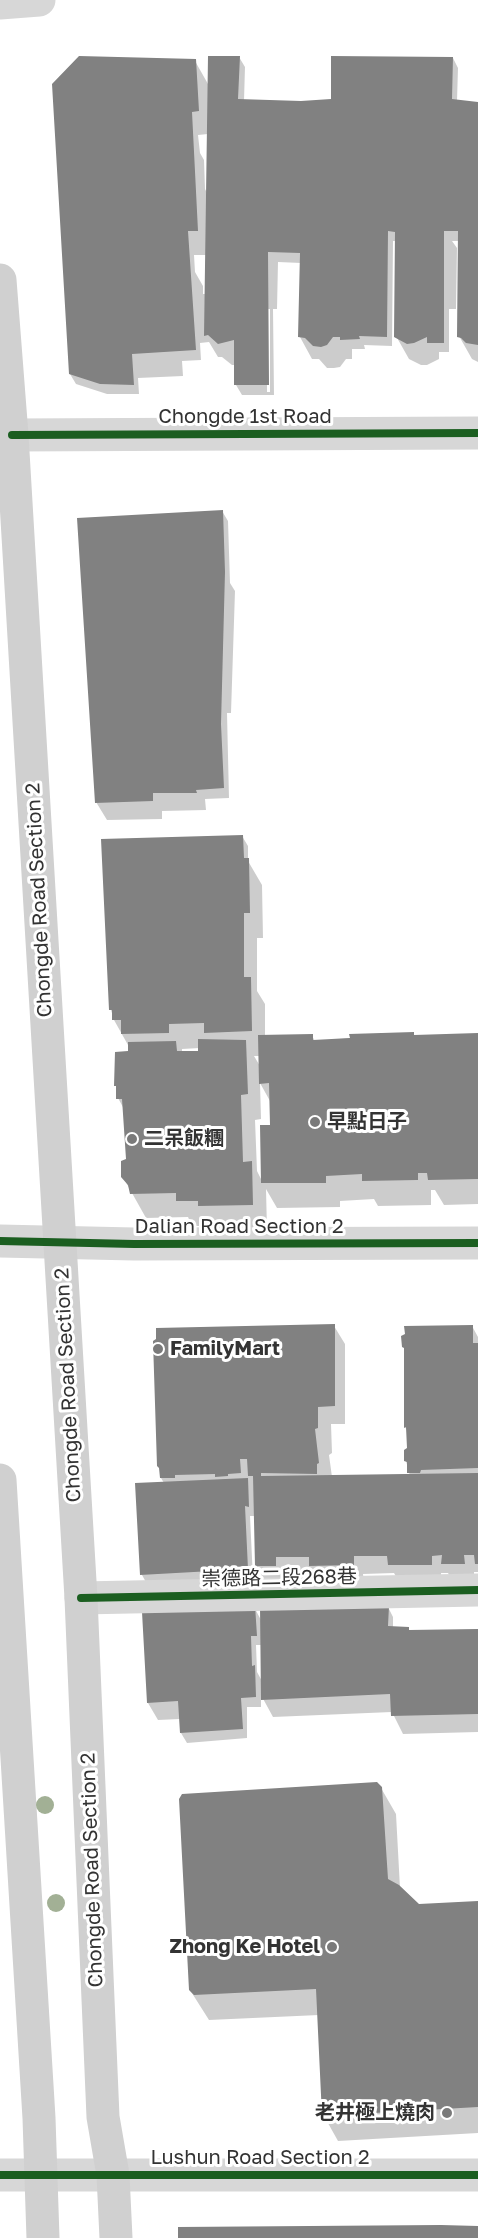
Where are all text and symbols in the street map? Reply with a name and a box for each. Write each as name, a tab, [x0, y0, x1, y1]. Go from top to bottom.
street label: Chongde 1st Road	[158, 405, 332, 429]
street label: Chongde Road Section 2	[21, 782, 57, 1018]
place label: 早點日子	[327, 1110, 407, 1134]
marker: 早點日子	[308, 1115, 322, 1129]
place label: 二呆飯糰	[144, 1127, 224, 1151]
marker: 二呆飯糰	[125, 1132, 139, 1146]
street label: Dalian Road Section 2	[134, 1215, 344, 1239]
street label: Chongde Road Section 2	[50, 1267, 86, 1503]
place label: FamilyMart	[170, 1337, 280, 1361]
marker: FamilyMart	[151, 1342, 165, 1356]
street label: 崇德路二段268巷	[201, 1565, 357, 1591]
street label: Chongde Road Section 2	[76, 1752, 108, 1988]
place label: Zhong Ke Hotel	[169, 1935, 320, 1959]
marker: Zhong Ke Hotel	[325, 1940, 339, 1954]
place label: 老井極上燒肉	[315, 2101, 435, 2125]
marker: 老井極上燒肉	[440, 2106, 454, 2120]
street label: Lushun Road Section 2	[151, 2146, 369, 2170]

